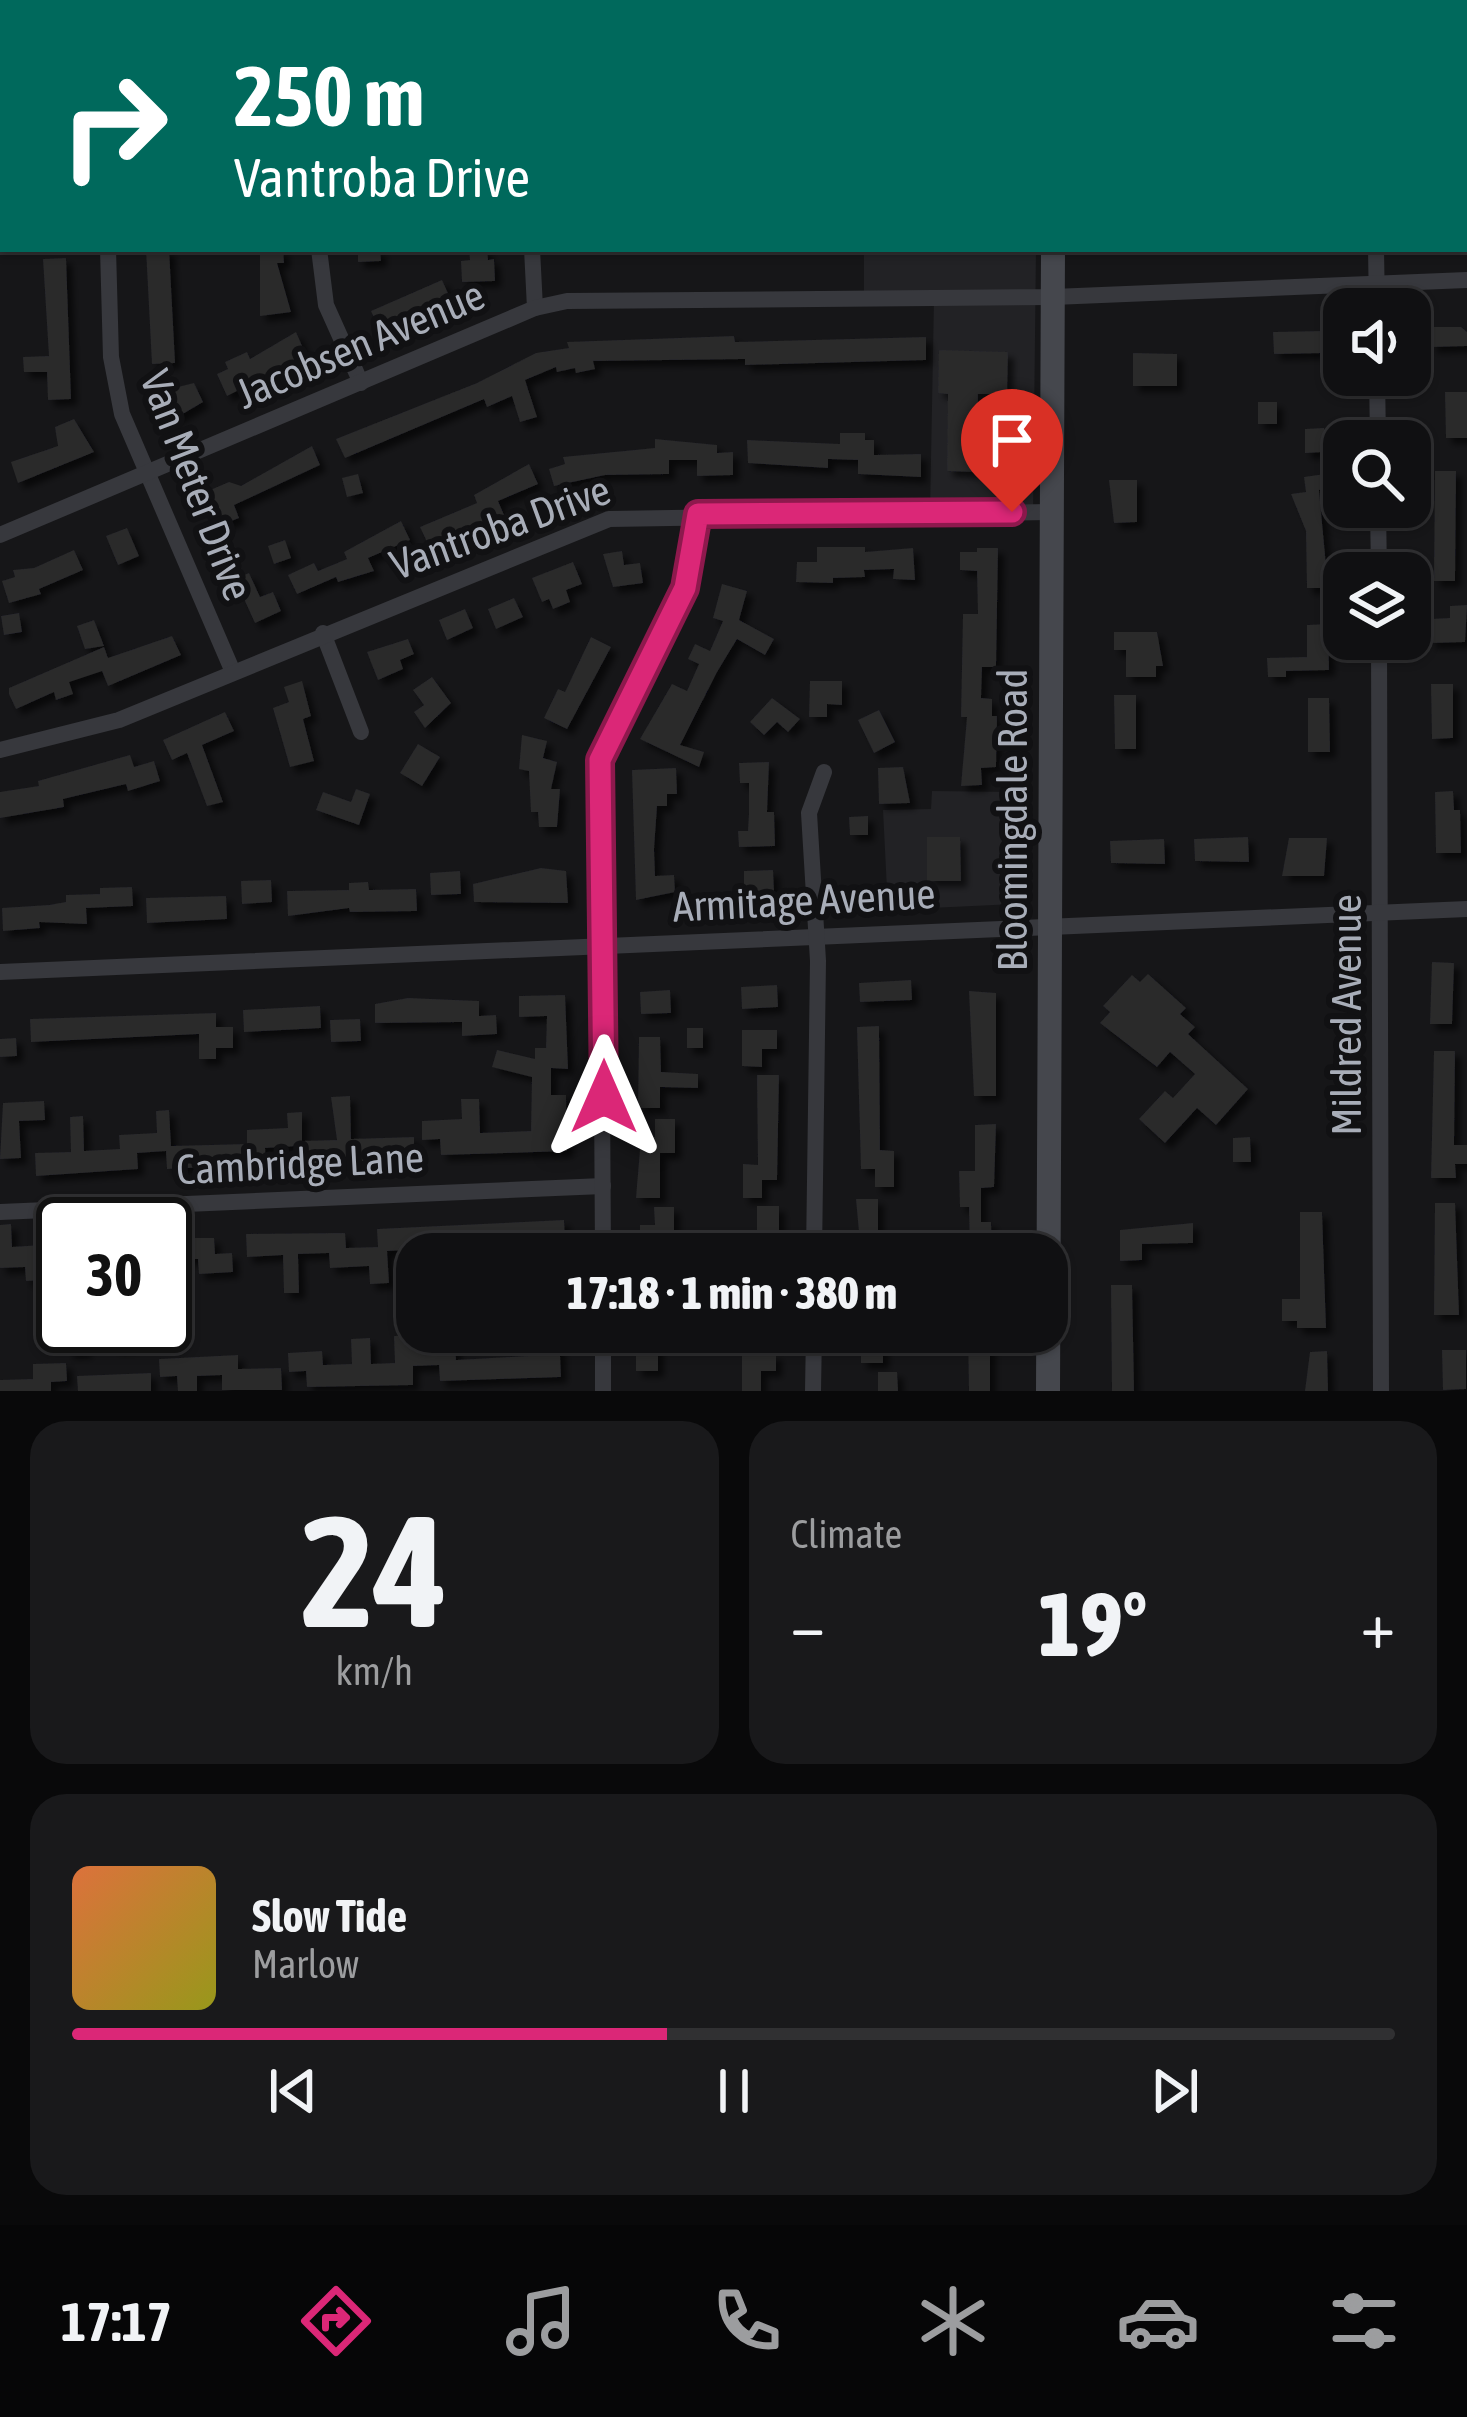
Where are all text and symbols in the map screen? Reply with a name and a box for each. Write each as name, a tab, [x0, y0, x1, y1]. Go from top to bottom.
icon: right	[36, 48, 192, 204]
text: 250 m	[234, 48, 424, 144]
text: Vantroba Drive	[234, 147, 530, 208]
street label: Jacobsen Avenue	[229, 270, 491, 418]
map controls	[1323, 288, 1431, 660]
button: sound	[1323, 288, 1431, 396]
street label: Van Meter Drive	[131, 363, 263, 607]
pin	[961, 389, 1063, 512]
icon: arrive	[979, 407, 1045, 473]
button: search	[1323, 420, 1431, 528]
street label: Vantroba Drive	[384, 465, 616, 589]
button: layers	[1323, 552, 1431, 660]
street label: Bloomingdale Road	[988, 669, 1036, 971]
street label: Armitage Avenue	[672, 869, 936, 931]
street label: Mildred Avenue	[1322, 894, 1370, 1136]
position arrow	[541, 1034, 667, 1160]
street label: Cambridge Lane	[175, 1133, 425, 1193]
speed limit sign: 30	[36, 1197, 192, 1353]
text: 17:18 · 1 min · 380 m	[567, 1267, 897, 1319]
text: 24	[301, 1481, 448, 1660]
text: Climate	[791, 1512, 902, 1556]
text: 19°	[1038, 1572, 1147, 1675]
text: −	[791, 1586, 825, 1662]
text: +	[1361, 1586, 1395, 1662]
text: km/h	[336, 1649, 413, 1693]
text: Slow Tide	[252, 1890, 407, 1942]
text: Marlow	[252, 1942, 359, 1986]
icon: previous	[260, 2058, 326, 2124]
icon: pause	[701, 2058, 767, 2124]
icon: next	[1142, 2058, 1208, 2124]
icon: directions	[294, 2279, 378, 2363]
icon: music	[499, 2279, 583, 2363]
icon: phone	[705, 2279, 789, 2363]
icon: climate	[911, 2279, 995, 2363]
icon: car	[1116, 2279, 1200, 2363]
icon: filters	[1322, 2279, 1406, 2363]
text: 17:17	[61, 2291, 172, 2352]

